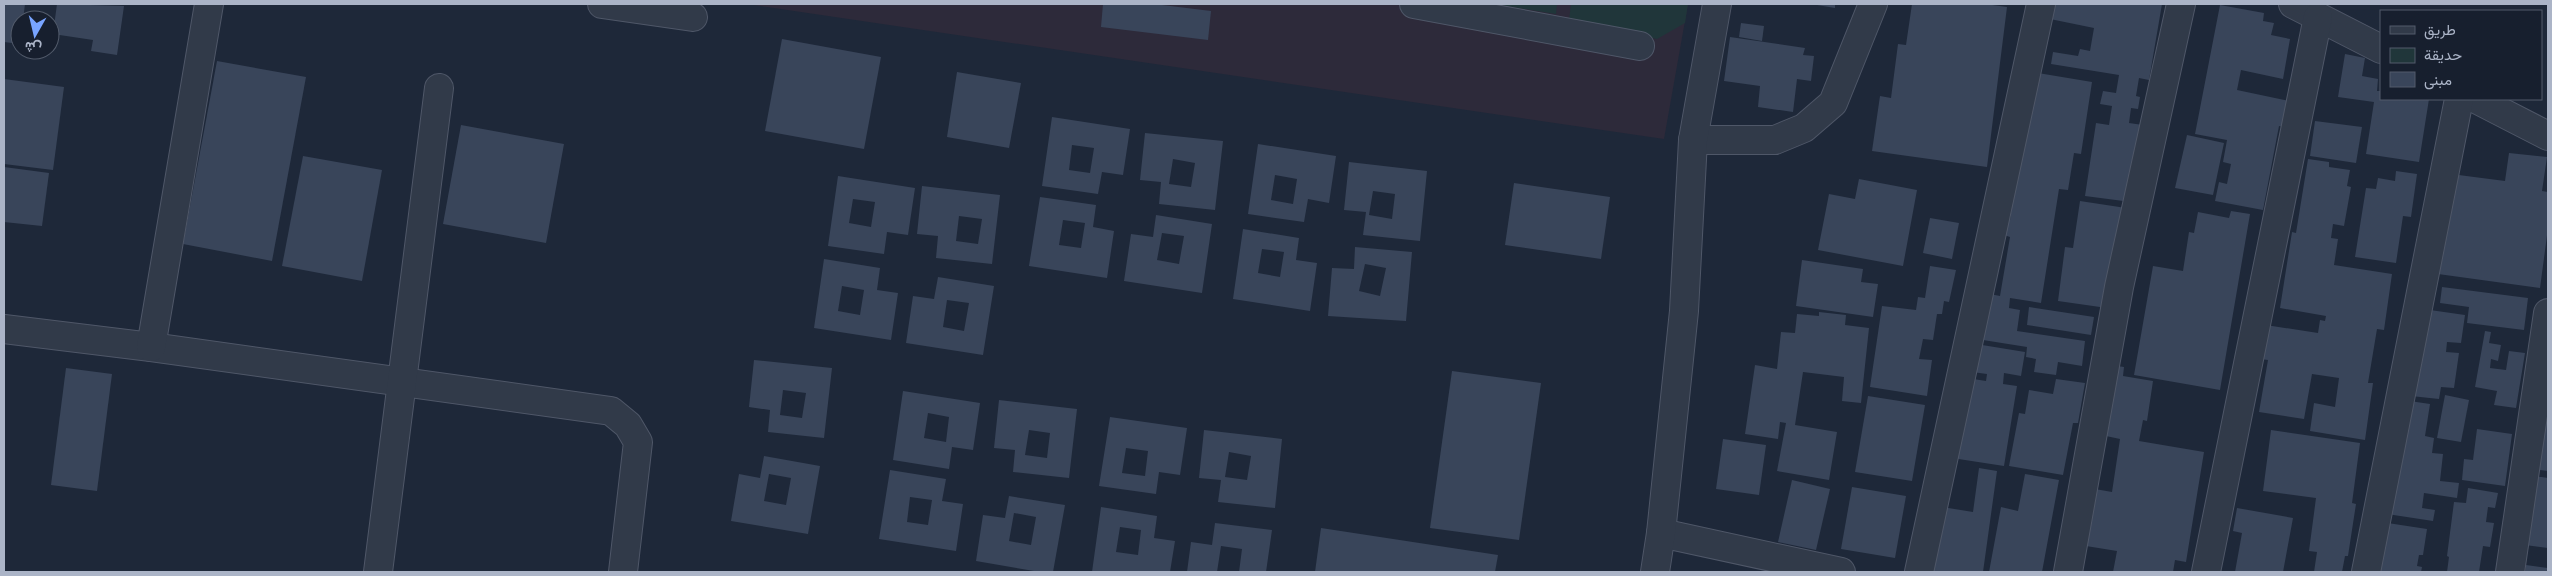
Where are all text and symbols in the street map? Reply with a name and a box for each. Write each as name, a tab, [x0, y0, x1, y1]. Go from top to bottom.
north arrow	[10, 10, 60, 60]
legend	[2380, 10, 2542, 100]
text: طريق	[2424, 20, 2456, 40]
text: ش	[23, 38, 43, 58]
text: حديقة	[2424, 45, 2462, 64]
text: مبنى	[2424, 70, 2452, 90]

